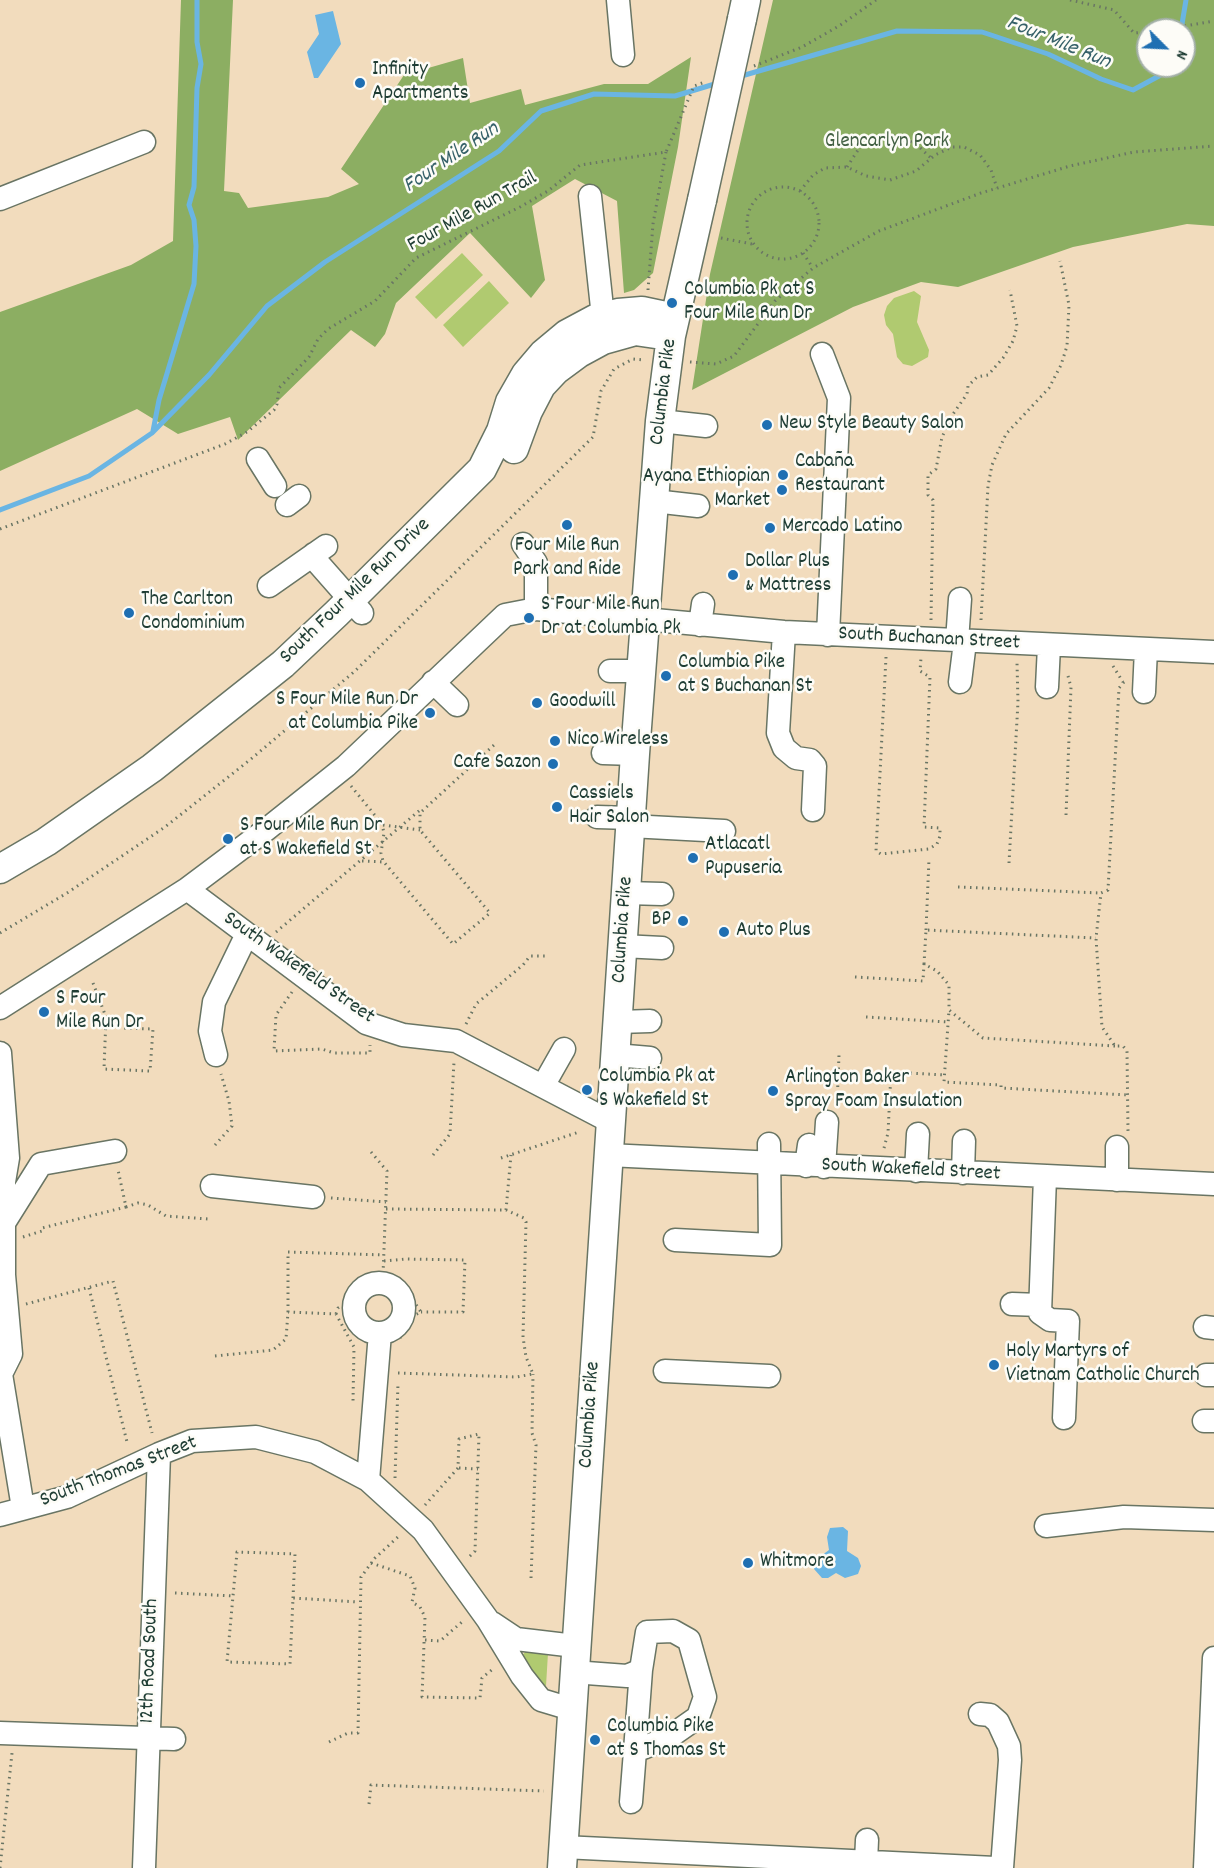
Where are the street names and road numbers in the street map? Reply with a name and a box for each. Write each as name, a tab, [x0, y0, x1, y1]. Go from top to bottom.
street label: Four Mile Run Trail	[404, 167, 542, 259]
street label: Columbia Pike	[646, 337, 684, 447]
street label: South Four Mile Run Drive	[275, 514, 437, 670]
street label: South Buchanan Street	[838, 623, 1020, 657]
street label: Columbia Pike	[608, 876, 640, 984]
street label: South Wakefield Street	[217, 907, 379, 1031]
street label: South Wakefield Street	[821, 1154, 1001, 1188]
street label: Columbia Pike	[575, 1361, 607, 1469]
street label: South Thomas Street	[37, 1431, 201, 1515]
street label: 12th Road South	[136, 1598, 166, 1724]

